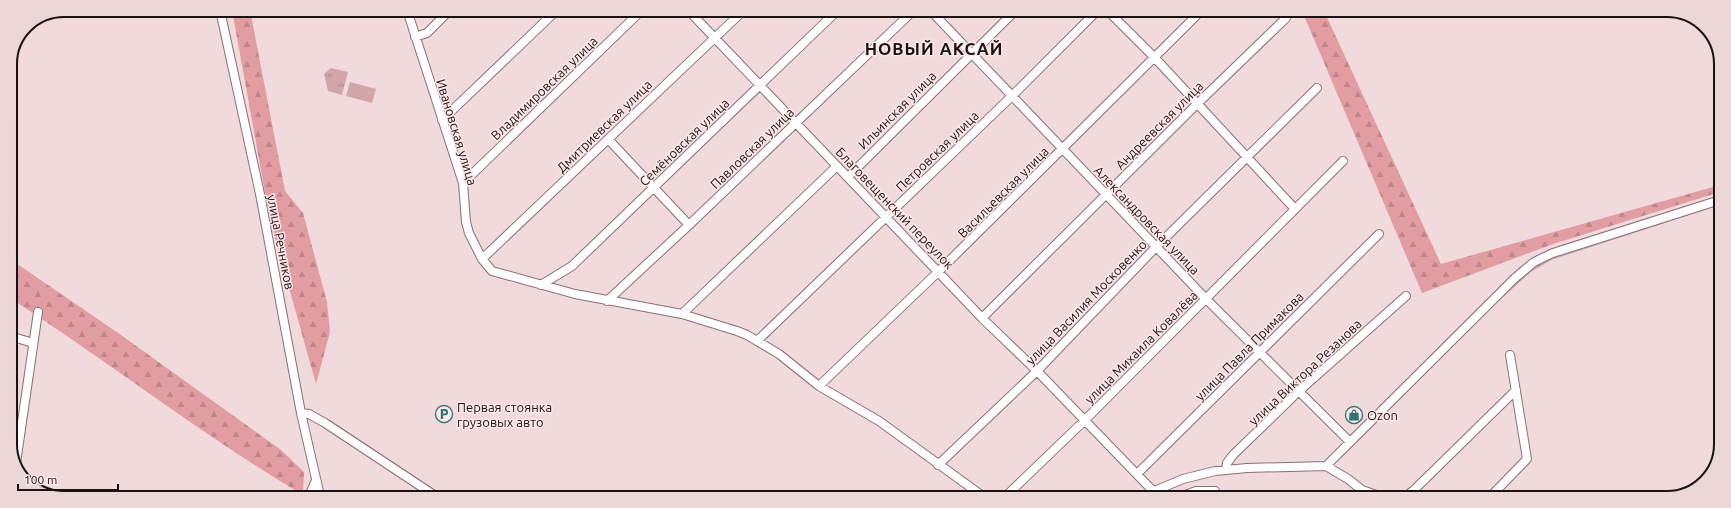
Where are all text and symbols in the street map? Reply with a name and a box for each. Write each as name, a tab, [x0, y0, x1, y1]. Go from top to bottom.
street label: Владимировская улица	[488, 34, 600, 142]
district label: НОВЫЙ АКСАЙ	[865, 39, 1003, 58]
street label: Ильинская улица	[855, 68, 939, 152]
street label: Ивановская улица	[434, 77, 480, 187]
street label: Дмитриевская улица	[554, 77, 654, 175]
street label: Андреевская улица	[1112, 78, 1206, 172]
street label: Семёновская улица	[636, 96, 732, 188]
street label: Павловская улица	[708, 105, 796, 191]
street label: Петровская улица	[893, 108, 981, 194]
street label: Благовещенский переулок	[833, 144, 957, 272]
street label: Васильевская улица	[955, 144, 1051, 240]
street label: Александровская улица	[1091, 163, 1203, 277]
street label: улица Речников	[265, 193, 297, 291]
street label: улица Василия Московенко	[1023, 237, 1149, 367]
street label: улица Михаила Ковалёва	[1082, 288, 1200, 406]
street label: улица Павла Примакова	[1192, 289, 1306, 403]
street label: улица Виктора Резанова	[1246, 316, 1364, 428]
place label: Первая стоянка грузовых авто	[457, 400, 552, 429]
parking icon: Первая стоянка грузовых авто	[434, 404, 454, 424]
shop icon: Ozon	[1344, 405, 1364, 425]
place label: Ozon	[1367, 408, 1398, 422]
scale bar	[18, 466, 118, 492]
text: 100 m	[24, 473, 57, 486]

